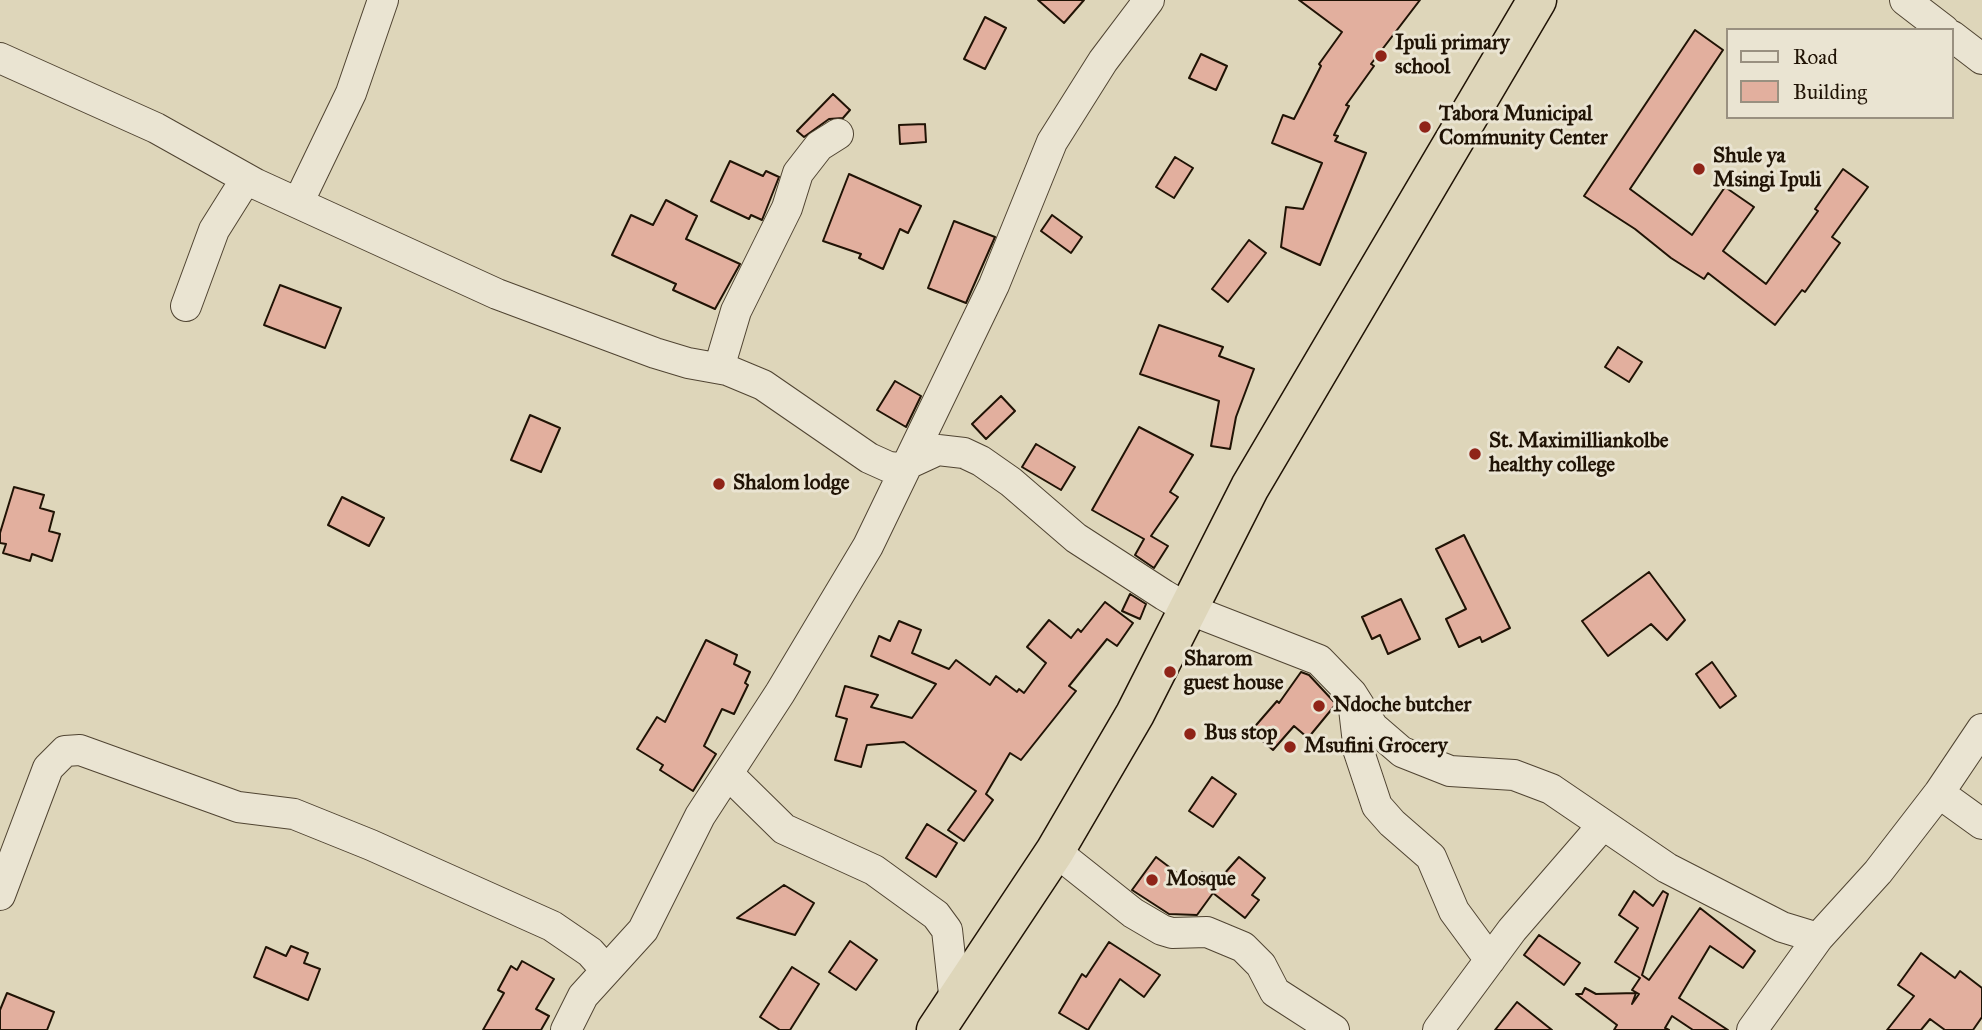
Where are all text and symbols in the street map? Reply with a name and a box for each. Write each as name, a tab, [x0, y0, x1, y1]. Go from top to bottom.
legend	[1727, 28, 1954, 119]
place label: Ipuli primary school	[1395, 31, 1510, 81]
text: Road	[1793, 44, 1838, 70]
marker: Ipuli primary school	[1373, 48, 1389, 64]
text: Building	[1793, 79, 1867, 105]
place label: Tabora Municipal Community Center	[1439, 102, 1608, 152]
marker: Tabora Municipal Community Center	[1417, 119, 1433, 135]
place label: Shule ya Msingi Ipuli	[1713, 144, 1821, 194]
marker: Shule ya Msingi Ipuli	[1691, 161, 1707, 177]
place label: St. Maximilliankolbe healthy college	[1489, 429, 1669, 479]
marker: St. Maximilliankolbe healthy college	[1467, 446, 1483, 462]
place label: Shalom lodge	[733, 471, 849, 497]
marker: Shalom lodge	[711, 476, 727, 492]
place label: Sharom guest house	[1184, 647, 1283, 697]
marker: Sharom guest house	[1162, 664, 1178, 680]
place label: Ndoche butcher	[1333, 693, 1471, 719]
marker: Ndoche butcher	[1311, 698, 1327, 714]
place label: Bus stop	[1204, 721, 1278, 747]
marker: Bus stop	[1182, 726, 1198, 742]
place label: Msufini Grocery	[1304, 734, 1447, 760]
marker: Msufini Grocery	[1282, 739, 1298, 755]
place label: Mosque	[1166, 867, 1236, 893]
marker: Mosque	[1144, 872, 1160, 888]

